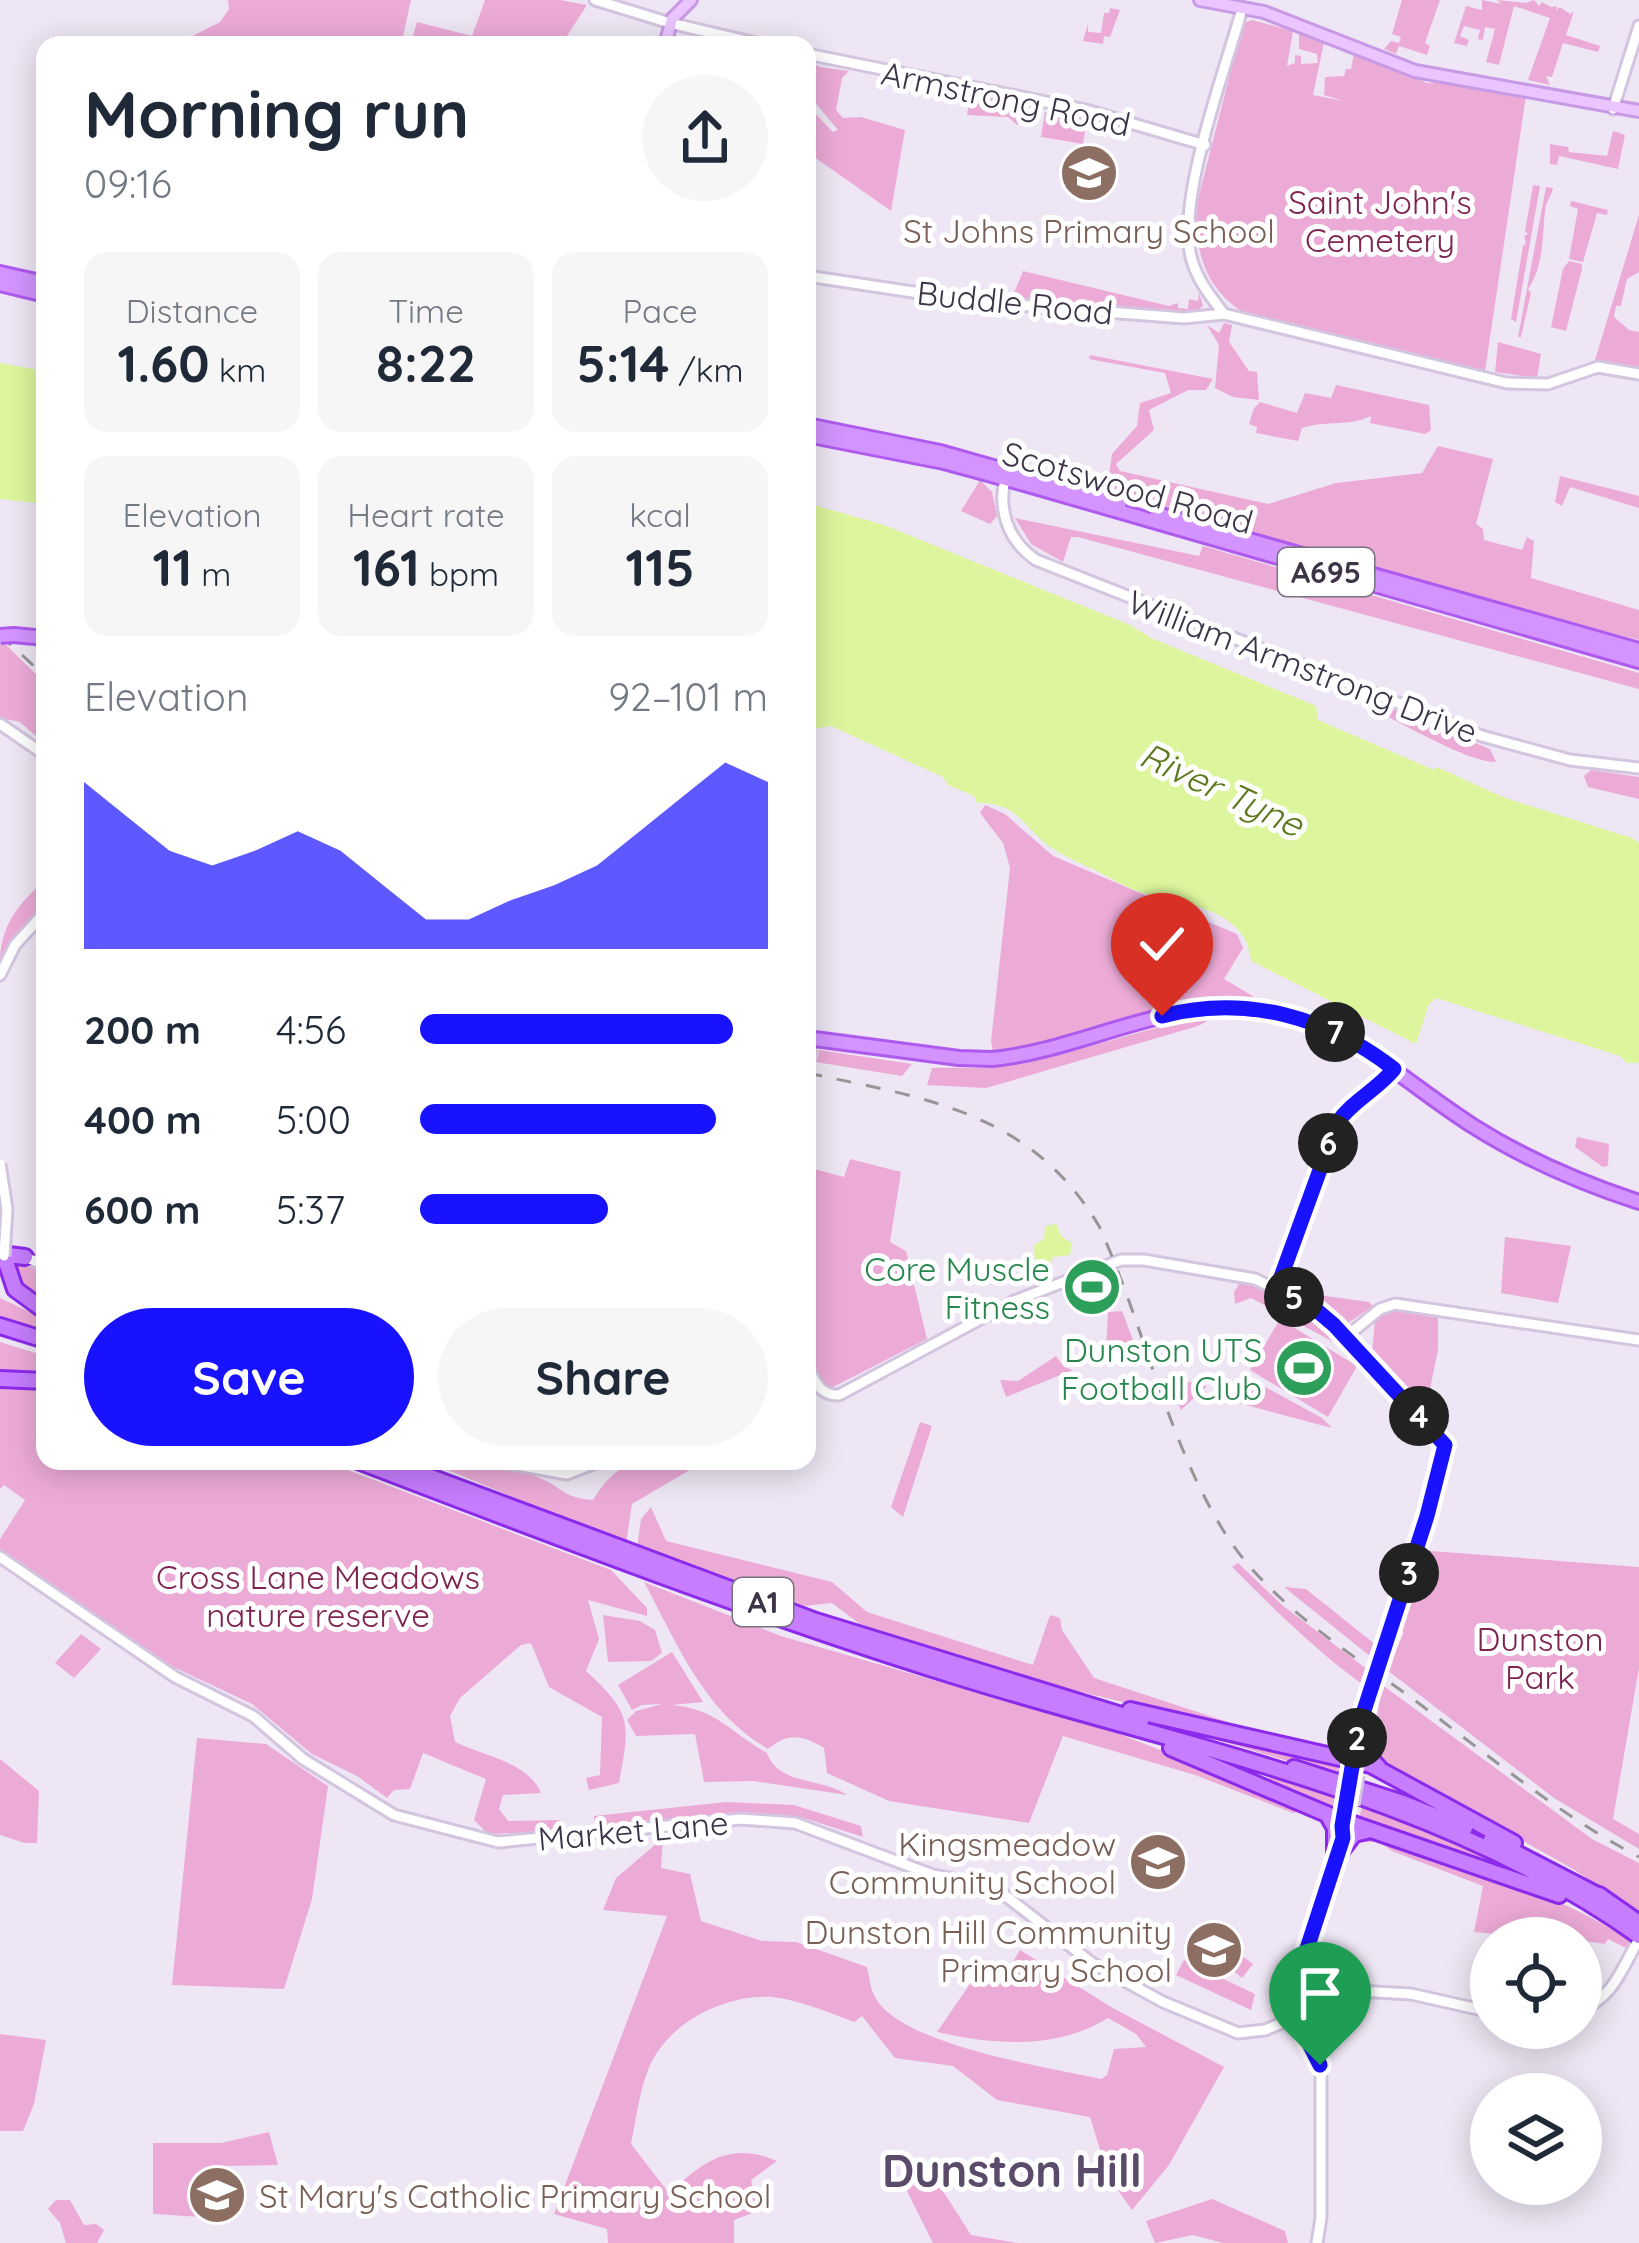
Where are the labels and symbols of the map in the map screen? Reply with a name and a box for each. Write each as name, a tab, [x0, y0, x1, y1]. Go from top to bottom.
street label: Armstrong Road	[878, 52, 1134, 144]
school or university icon: St Johns Primary School	[1058, 142, 1120, 204]
park label: Saint John's Cemetery	[1288, 181, 1472, 260]
place label: St Johns Primary School	[903, 210, 1275, 251]
street label: Buddle Road	[915, 271, 1115, 333]
street label: Scotswood Road	[998, 432, 1258, 542]
road number: A695	[1278, 548, 1374, 596]
street label: William Armstrong Drive	[1122, 580, 1484, 752]
water label: River Tyne	[1133, 732, 1312, 847]
pin	[1111, 893, 1213, 1016]
pin: 7	[1305, 1002, 1365, 1062]
pin: 6	[1298, 1113, 1358, 1173]
place label: Core Muscle Fitness	[864, 1248, 1050, 1327]
sports icon: Core Muscle Fitness	[1061, 1256, 1123, 1318]
pin: 5	[1264, 1267, 1324, 1327]
place label: Dunston UTS Football Club	[1061, 1329, 1262, 1408]
sports icon: Dunston UTS Football Club	[1273, 1337, 1335, 1399]
pin: 4	[1389, 1386, 1449, 1446]
pin: 3	[1379, 1543, 1439, 1603]
park label: Cross Lane Meadows nature reserve	[156, 1556, 480, 1635]
road number: A1	[733, 1578, 793, 1626]
park label: Dunston Park	[1476, 1618, 1604, 1697]
pin: 2	[1327, 1708, 1387, 1768]
street label: Market Lane	[536, 1801, 730, 1859]
place label: Kingsmeadow Community School	[829, 1823, 1116, 1902]
school or university icon: Kingsmeadow Community School	[1127, 1831, 1189, 1893]
place label: Dunston Hill Community Primary School	[804, 1911, 1172, 1990]
school or university icon: Dunston Hill Community Primary School	[1183, 1919, 1245, 1981]
pin	[1269, 1942, 1371, 2065]
district label: Dunston Hill	[882, 2142, 1142, 2198]
school or university icon: St Mary's Catholic Primary School	[186, 2164, 248, 2226]
place label: St Mary's Catholic Primary School	[259, 2175, 771, 2216]

